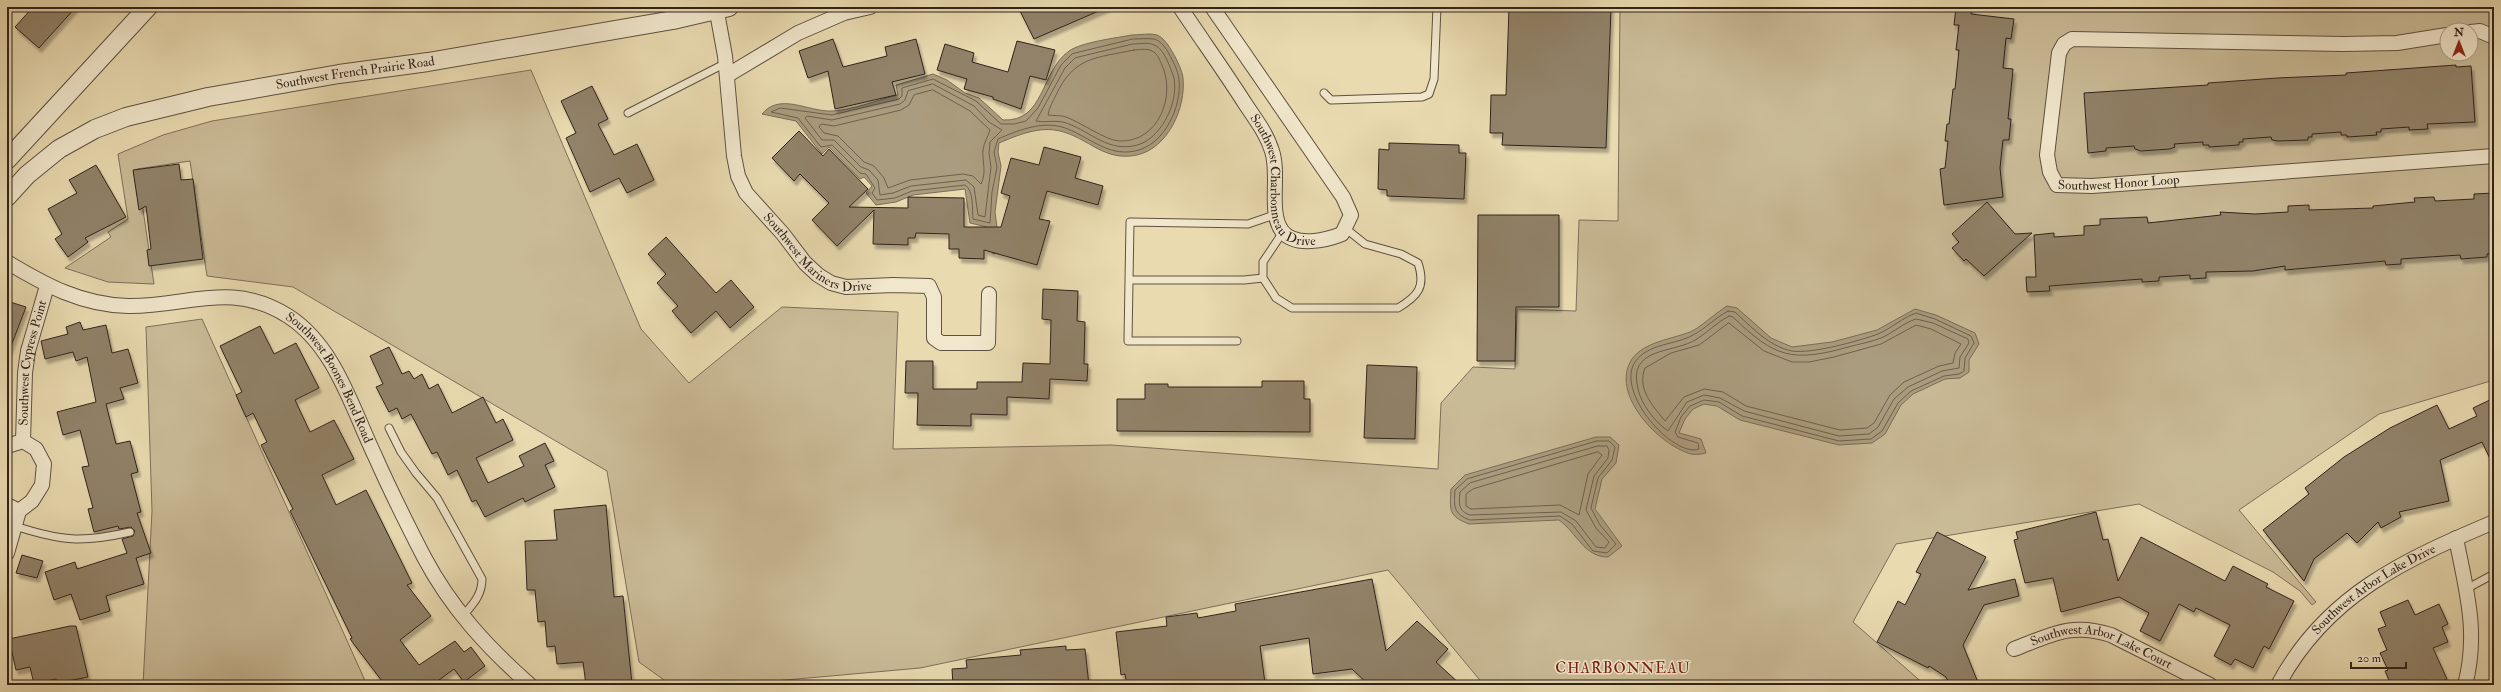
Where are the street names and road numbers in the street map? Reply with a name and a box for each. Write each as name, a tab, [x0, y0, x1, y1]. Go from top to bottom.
street label: Southwest French Prairie Road	[275, 53, 436, 93]
street label: Southwest Charbonneau Drive	[1246, 111, 1317, 249]
street label: Southwest Honor Loop	[2058, 171, 2181, 194]
street label: Southwest Mariners Drive	[760, 210, 872, 295]
street label: Southwest Cypress Point	[15, 298, 50, 426]
street label: Southwest Boones Bend Road	[283, 309, 376, 446]
street label: Southwest Arbor Lake Drive	[2308, 541, 2439, 638]
street label: Southwest Arbor Lake Court	[2028, 622, 2175, 672]

